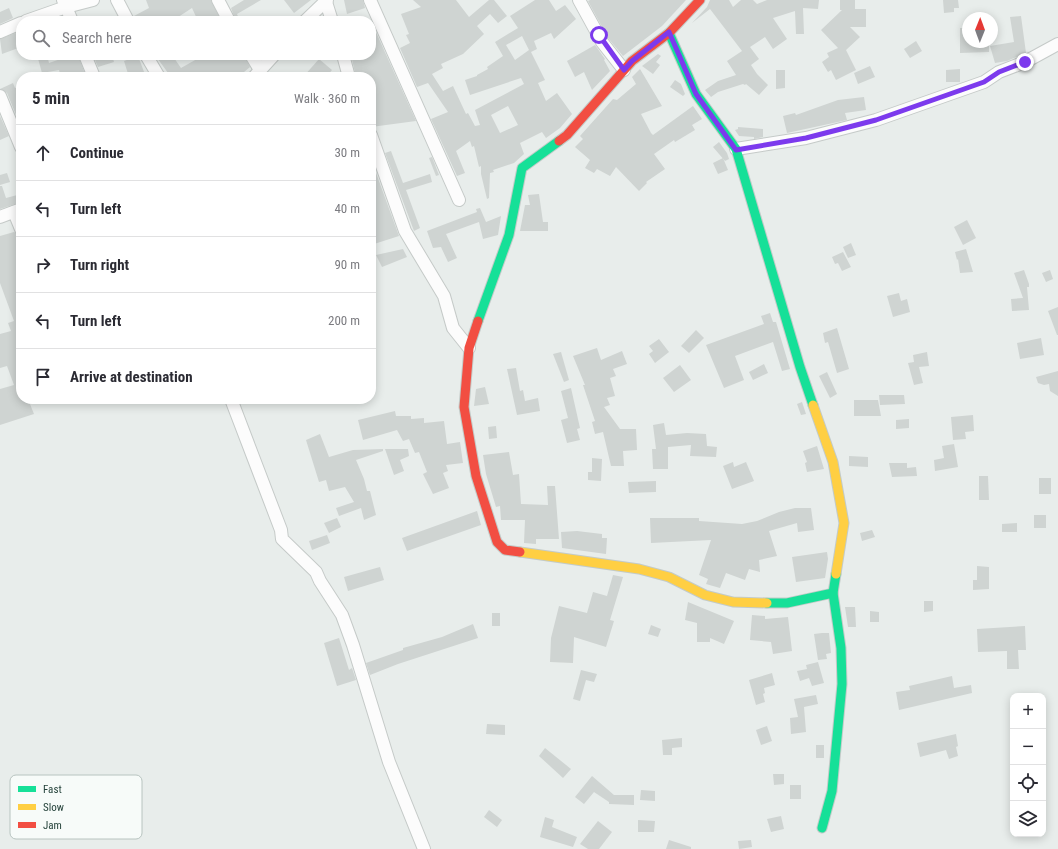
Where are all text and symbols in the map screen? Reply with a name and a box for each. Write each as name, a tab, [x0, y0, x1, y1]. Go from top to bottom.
north arrow	[962, 12, 998, 48]
search box	[16, 16, 376, 60]
route start	[590, 26, 608, 44]
icon: search	[30, 27, 52, 49]
text: Search here	[62, 29, 132, 47]
route end	[1016, 53, 1034, 71]
text: 5 min	[32, 88, 70, 108]
text: Walk · 360 m	[294, 91, 360, 106]
icon: ahead	[32, 142, 54, 164]
text: Continue	[70, 144, 124, 162]
text: 30 m	[334, 145, 360, 160]
icon: left	[32, 198, 54, 220]
text: Turn left	[70, 200, 121, 218]
text: 40 m	[334, 201, 360, 216]
icon: right	[32, 254, 54, 276]
text: Turn right	[70, 256, 129, 274]
text: 90 m	[334, 257, 360, 272]
icon: left	[32, 310, 54, 332]
text: Turn left	[70, 312, 121, 330]
text: 200 m	[328, 313, 360, 328]
icon: arrive	[32, 366, 54, 388]
text: Arrive at destination	[70, 368, 193, 386]
map controls	[1010, 693, 1046, 837]
button: +	[1010, 693, 1046, 729]
button: −	[1010, 729, 1046, 765]
button: locate	[1010, 765, 1046, 801]
legend	[10, 775, 142, 839]
text: Fast	[43, 783, 62, 796]
text: Slow	[43, 801, 64, 814]
button: layers	[1010, 801, 1046, 837]
text: Jam	[43, 819, 62, 832]

